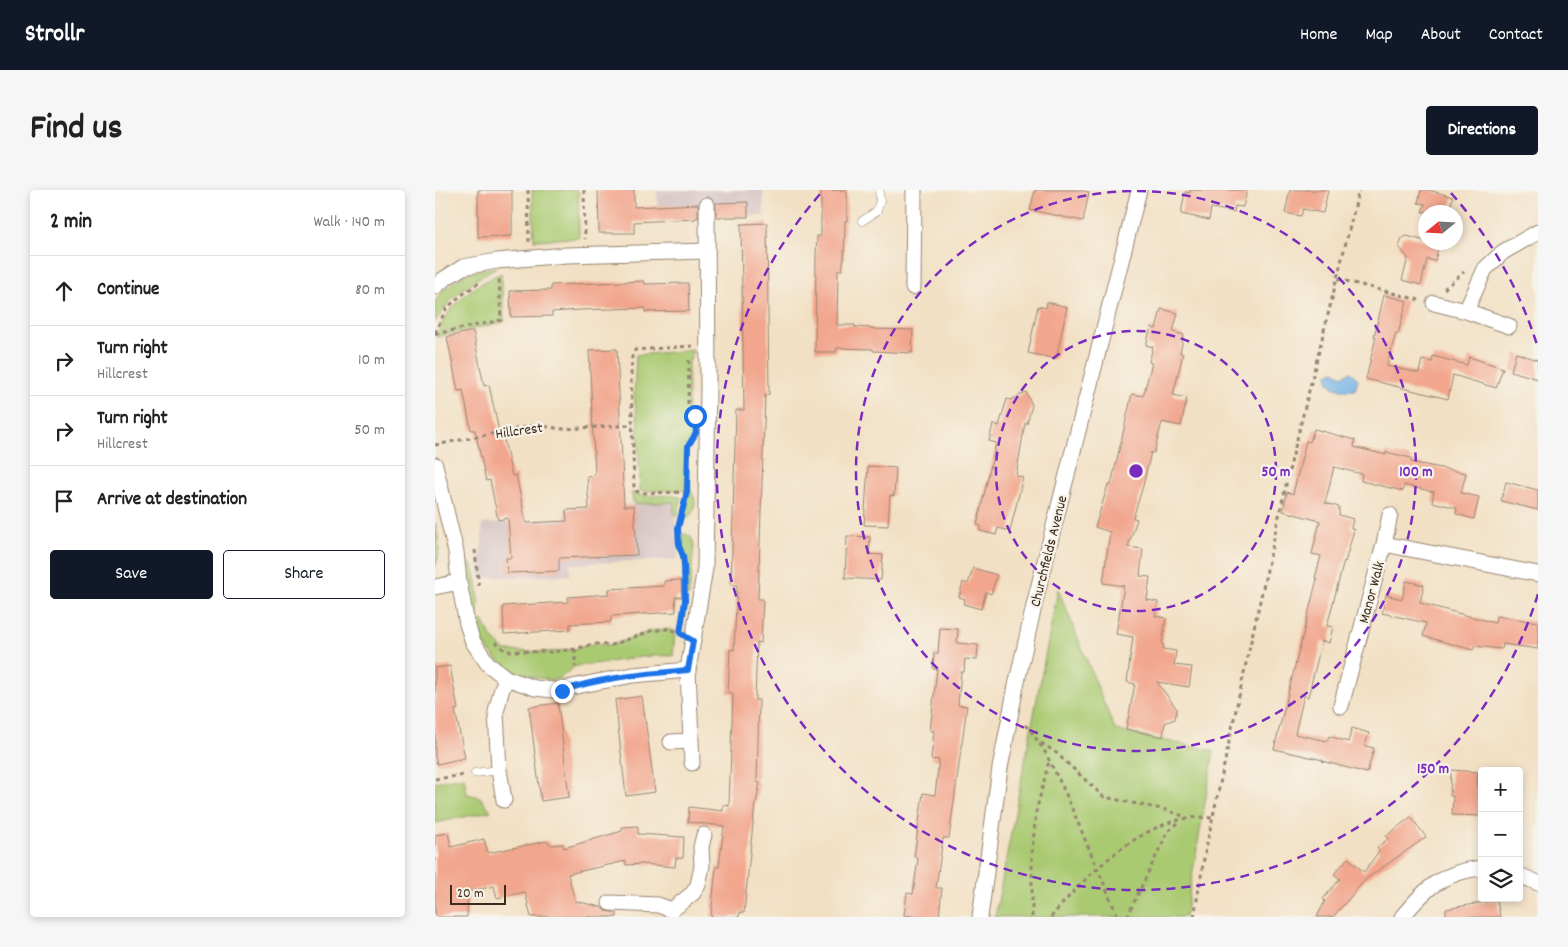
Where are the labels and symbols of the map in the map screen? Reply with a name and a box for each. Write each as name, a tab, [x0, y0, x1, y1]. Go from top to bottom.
north arrow	[1418, 205, 1463, 250]
route start	[684, 405, 707, 428]
street label: Hillcrest	[494, 418, 545, 446]
centre of rings	[1127, 462, 1145, 480]
text: 50 m	[1262, 462, 1290, 484]
text: 100 m	[1399, 462, 1433, 484]
street label: Churchfields Avenue	[1025, 493, 1075, 610]
street label: Manor Walk	[1354, 559, 1392, 626]
route end	[551, 680, 574, 703]
text: 150 m	[1417, 759, 1449, 781]
scale bar	[450, 882, 506, 905]

